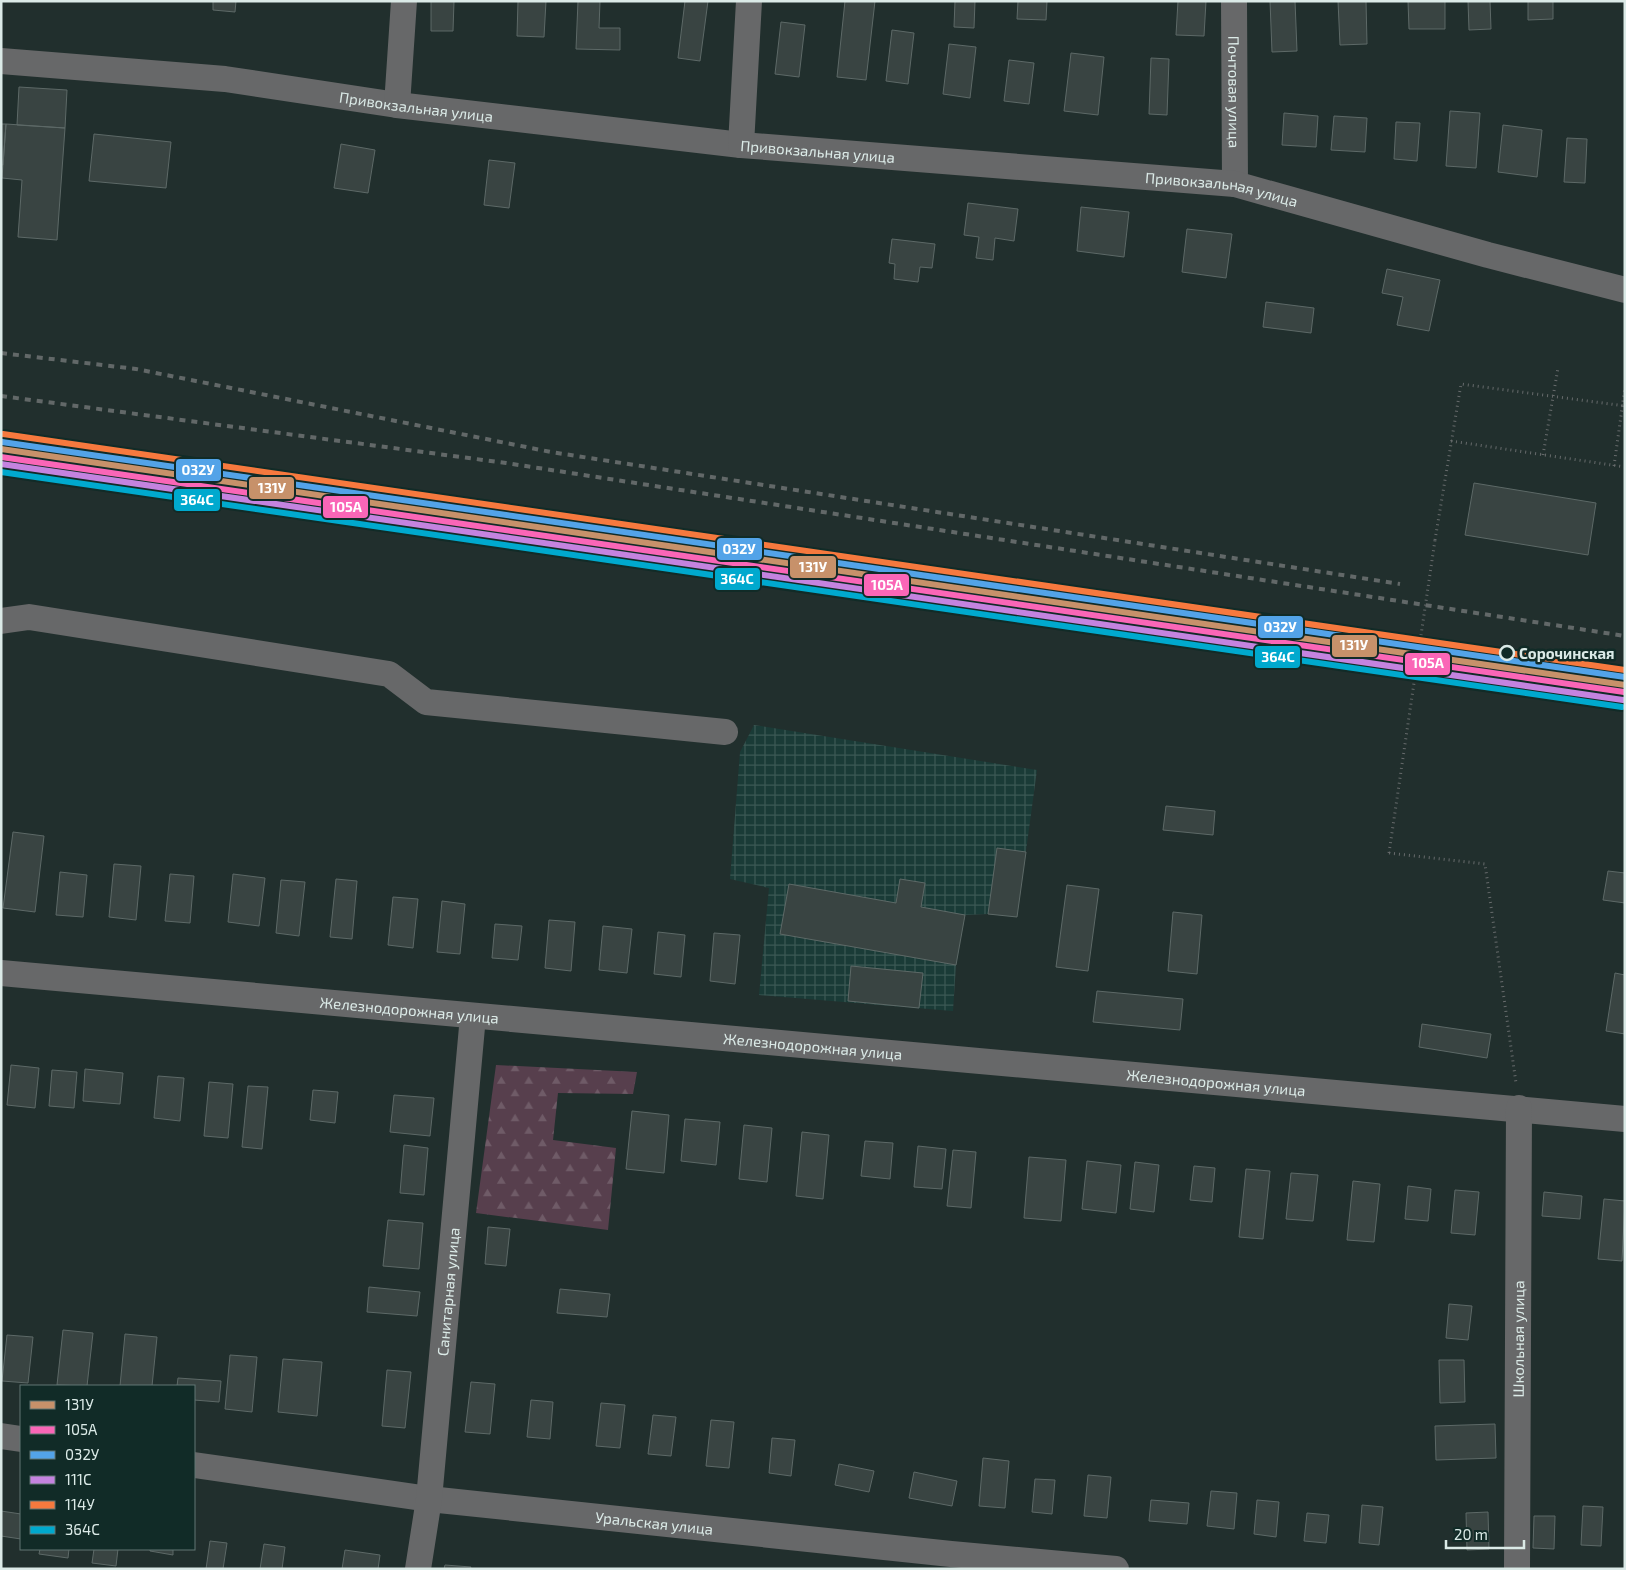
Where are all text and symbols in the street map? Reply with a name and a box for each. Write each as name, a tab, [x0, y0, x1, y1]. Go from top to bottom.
street label: Почтовая улица	[1225, 36, 1244, 148]
street label: Привокзальная улица	[338, 87, 494, 125]
street label: Привокзальная улица	[740, 136, 896, 166]
street label: Привокзальная улица	[1145, 168, 1300, 210]
line badge: 032У	[175, 458, 222, 482]
text: 032У	[181, 461, 215, 478]
line badge: 131У	[248, 476, 295, 500]
text: 131У	[258, 479, 287, 496]
line badge: 364С	[173, 488, 221, 512]
text: 364С	[180, 491, 214, 508]
line badge: 105А	[322, 495, 369, 519]
text: 105А	[330, 498, 363, 515]
line badge: 032У	[716, 537, 763, 561]
text: 032У	[722, 540, 756, 557]
line badge: 131У	[789, 555, 837, 579]
text: 131У	[799, 558, 828, 575]
line badge: 364С	[714, 567, 761, 591]
text: 364С	[720, 570, 754, 587]
line badge: 105А	[863, 573, 910, 597]
text: 105А	[871, 576, 904, 593]
line badge: 032У	[1257, 615, 1304, 639]
text: 032У	[1263, 618, 1297, 635]
line badge: 131У	[1331, 634, 1378, 658]
text: 131У	[1340, 636, 1369, 653]
place label: Сорочинская	[1519, 644, 1615, 662]
line badge: 364С	[1254, 645, 1301, 669]
marker: Сорочинская	[1499, 645, 1515, 661]
text: 364С	[1261, 648, 1295, 665]
line badge: 105А	[1404, 652, 1451, 676]
text: 105А	[1412, 654, 1445, 671]
street label: Железнодорожная улица	[319, 993, 500, 1027]
street label: Железнодорожная улица	[722, 1029, 903, 1063]
street label: Железнодорожная улица	[1126, 1065, 1306, 1099]
street label: Санитарная улица	[433, 1227, 463, 1357]
street label: Школьная улица	[1509, 1280, 1528, 1398]
legend	[20, 1385, 195, 1550]
text: 131У	[65, 1395, 94, 1413]
text: 105А	[65, 1420, 98, 1438]
text: 032У	[65, 1445, 100, 1463]
text: 111С	[65, 1470, 92, 1488]
text: 114У	[65, 1495, 95, 1513]
street label: Уральская улица	[594, 1508, 714, 1538]
scale bar	[1446, 1518, 1524, 1550]
text: 364С	[65, 1520, 100, 1538]
text: 20 m	[1454, 1525, 1488, 1543]

